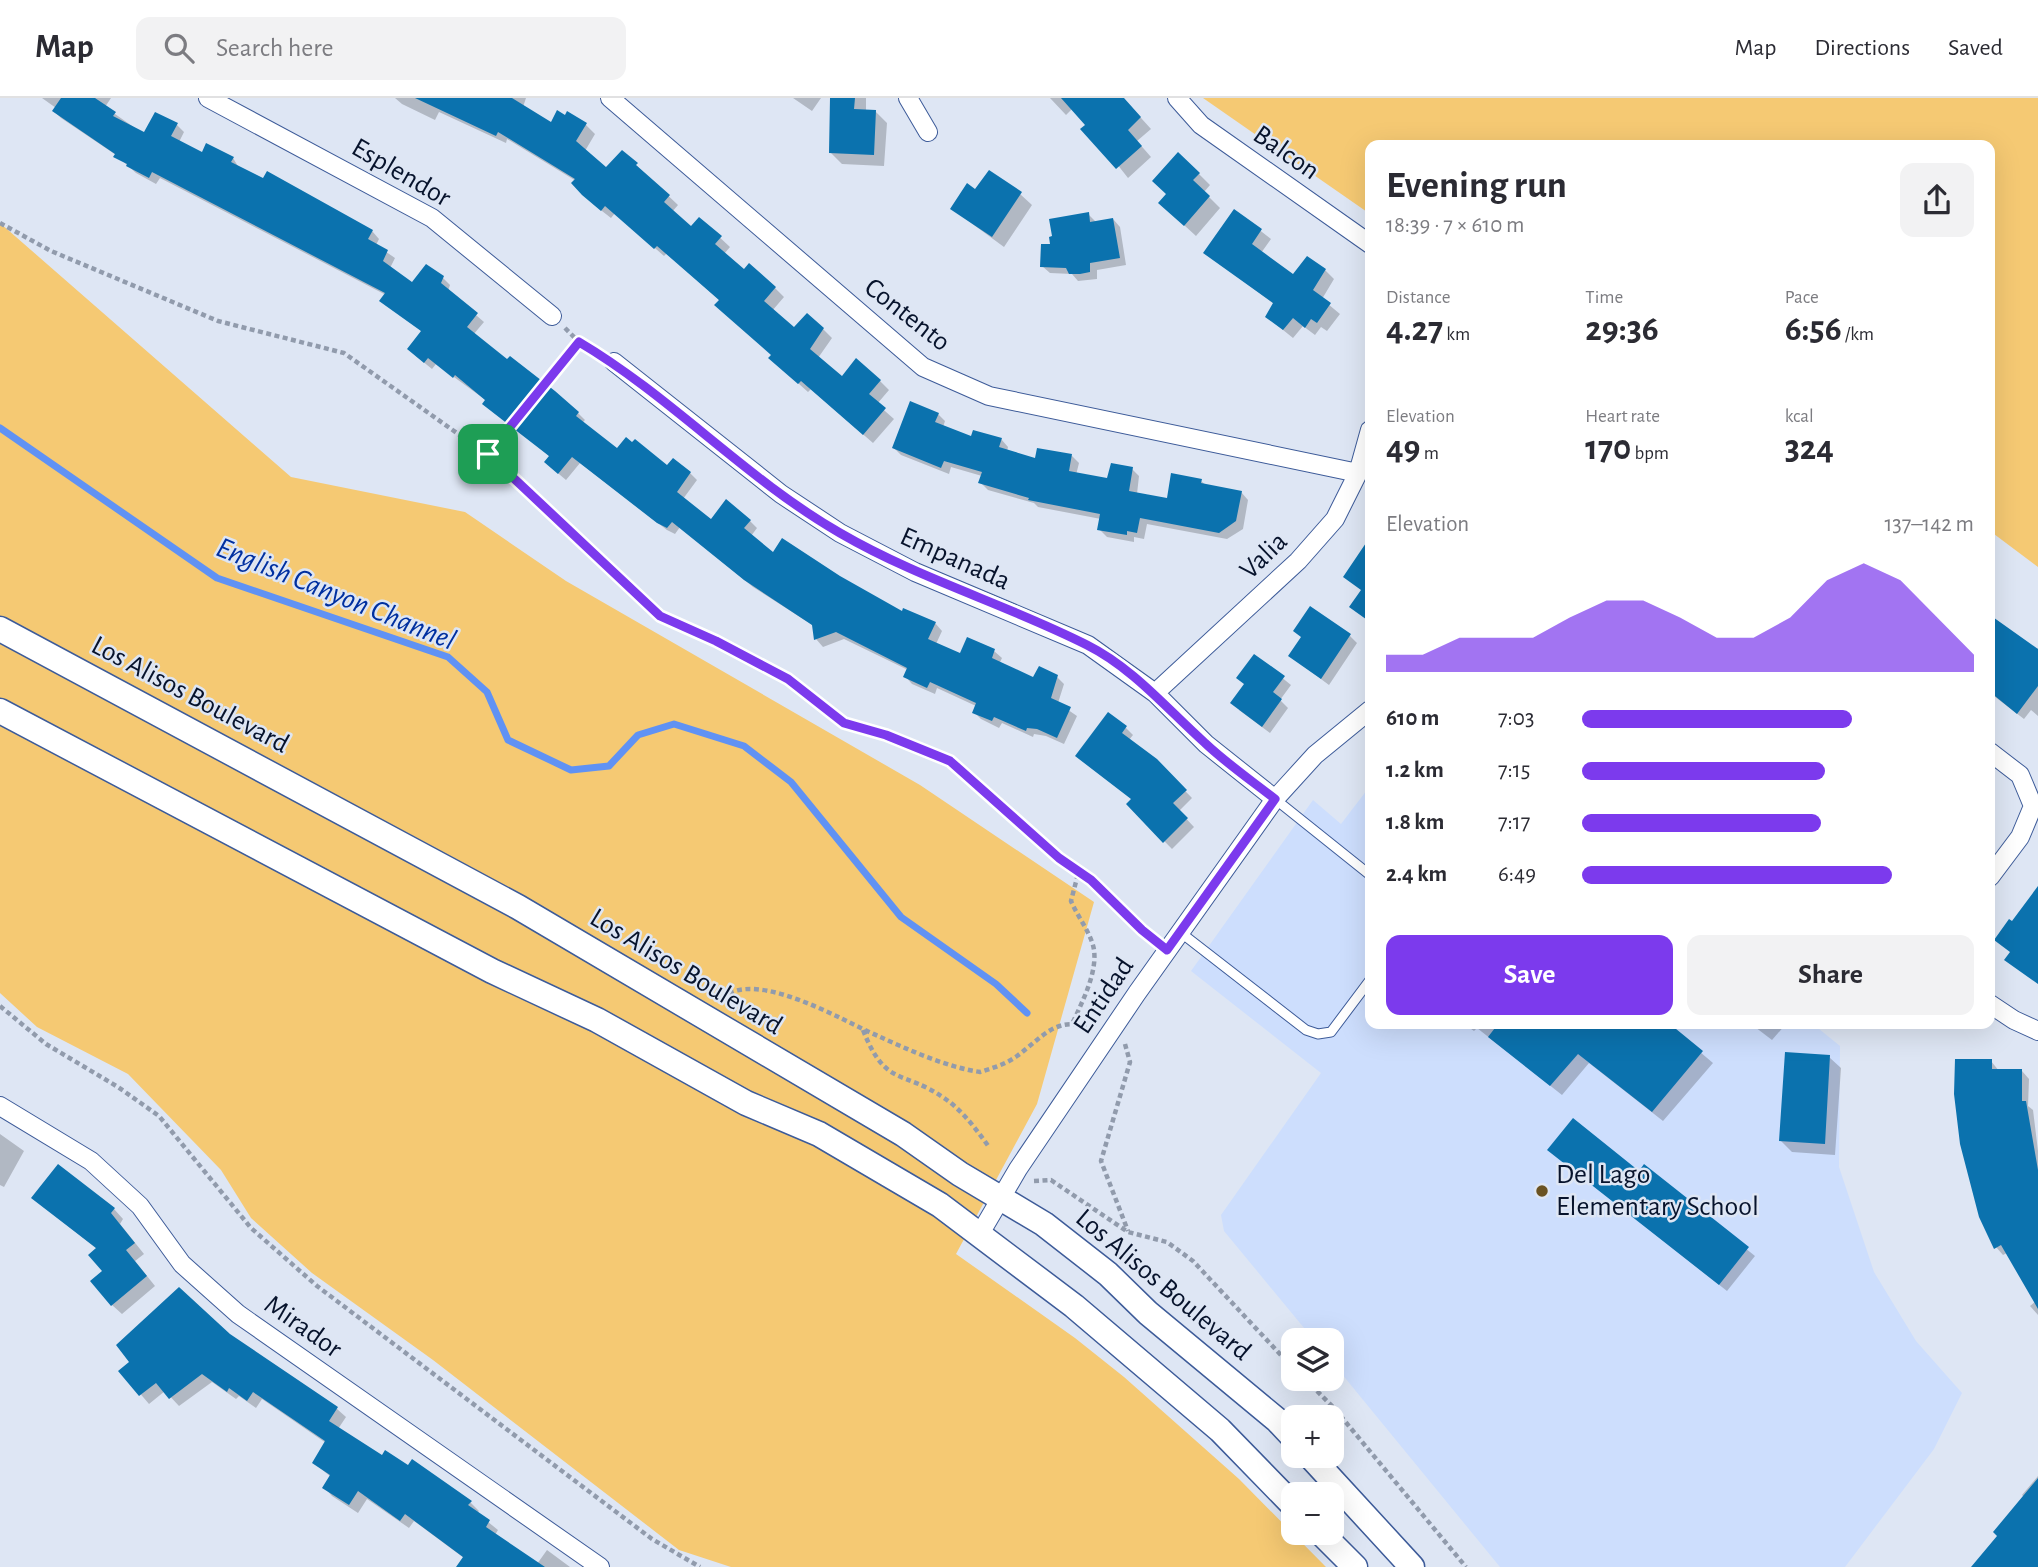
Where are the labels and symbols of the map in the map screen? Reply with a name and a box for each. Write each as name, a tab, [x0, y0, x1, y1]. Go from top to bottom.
street label: Balcon	[1248, 120, 1324, 186]
street label: Esplendor	[347, 134, 455, 212]
street label: Contento	[859, 273, 955, 357]
pin	[458, 424, 518, 484]
street label: Empanada	[896, 522, 1014, 596]
street label: Valia	[1235, 527, 1293, 585]
water label: English Canyon Channel	[212, 532, 460, 656]
street label: Los Alisos Boulevard	[87, 631, 293, 759]
street label: Los Alisos Boulevard	[585, 904, 787, 1040]
street label: Entidad	[1069, 953, 1139, 1039]
place label: Del Lago Elementary School	[1556, 1161, 1759, 1221]
marker: Del Lago Elementary School	[1534, 1183, 1550, 1199]
street label: Los Alisos Boulevard	[1070, 1204, 1256, 1366]
street label: Mirador	[259, 1290, 347, 1364]

